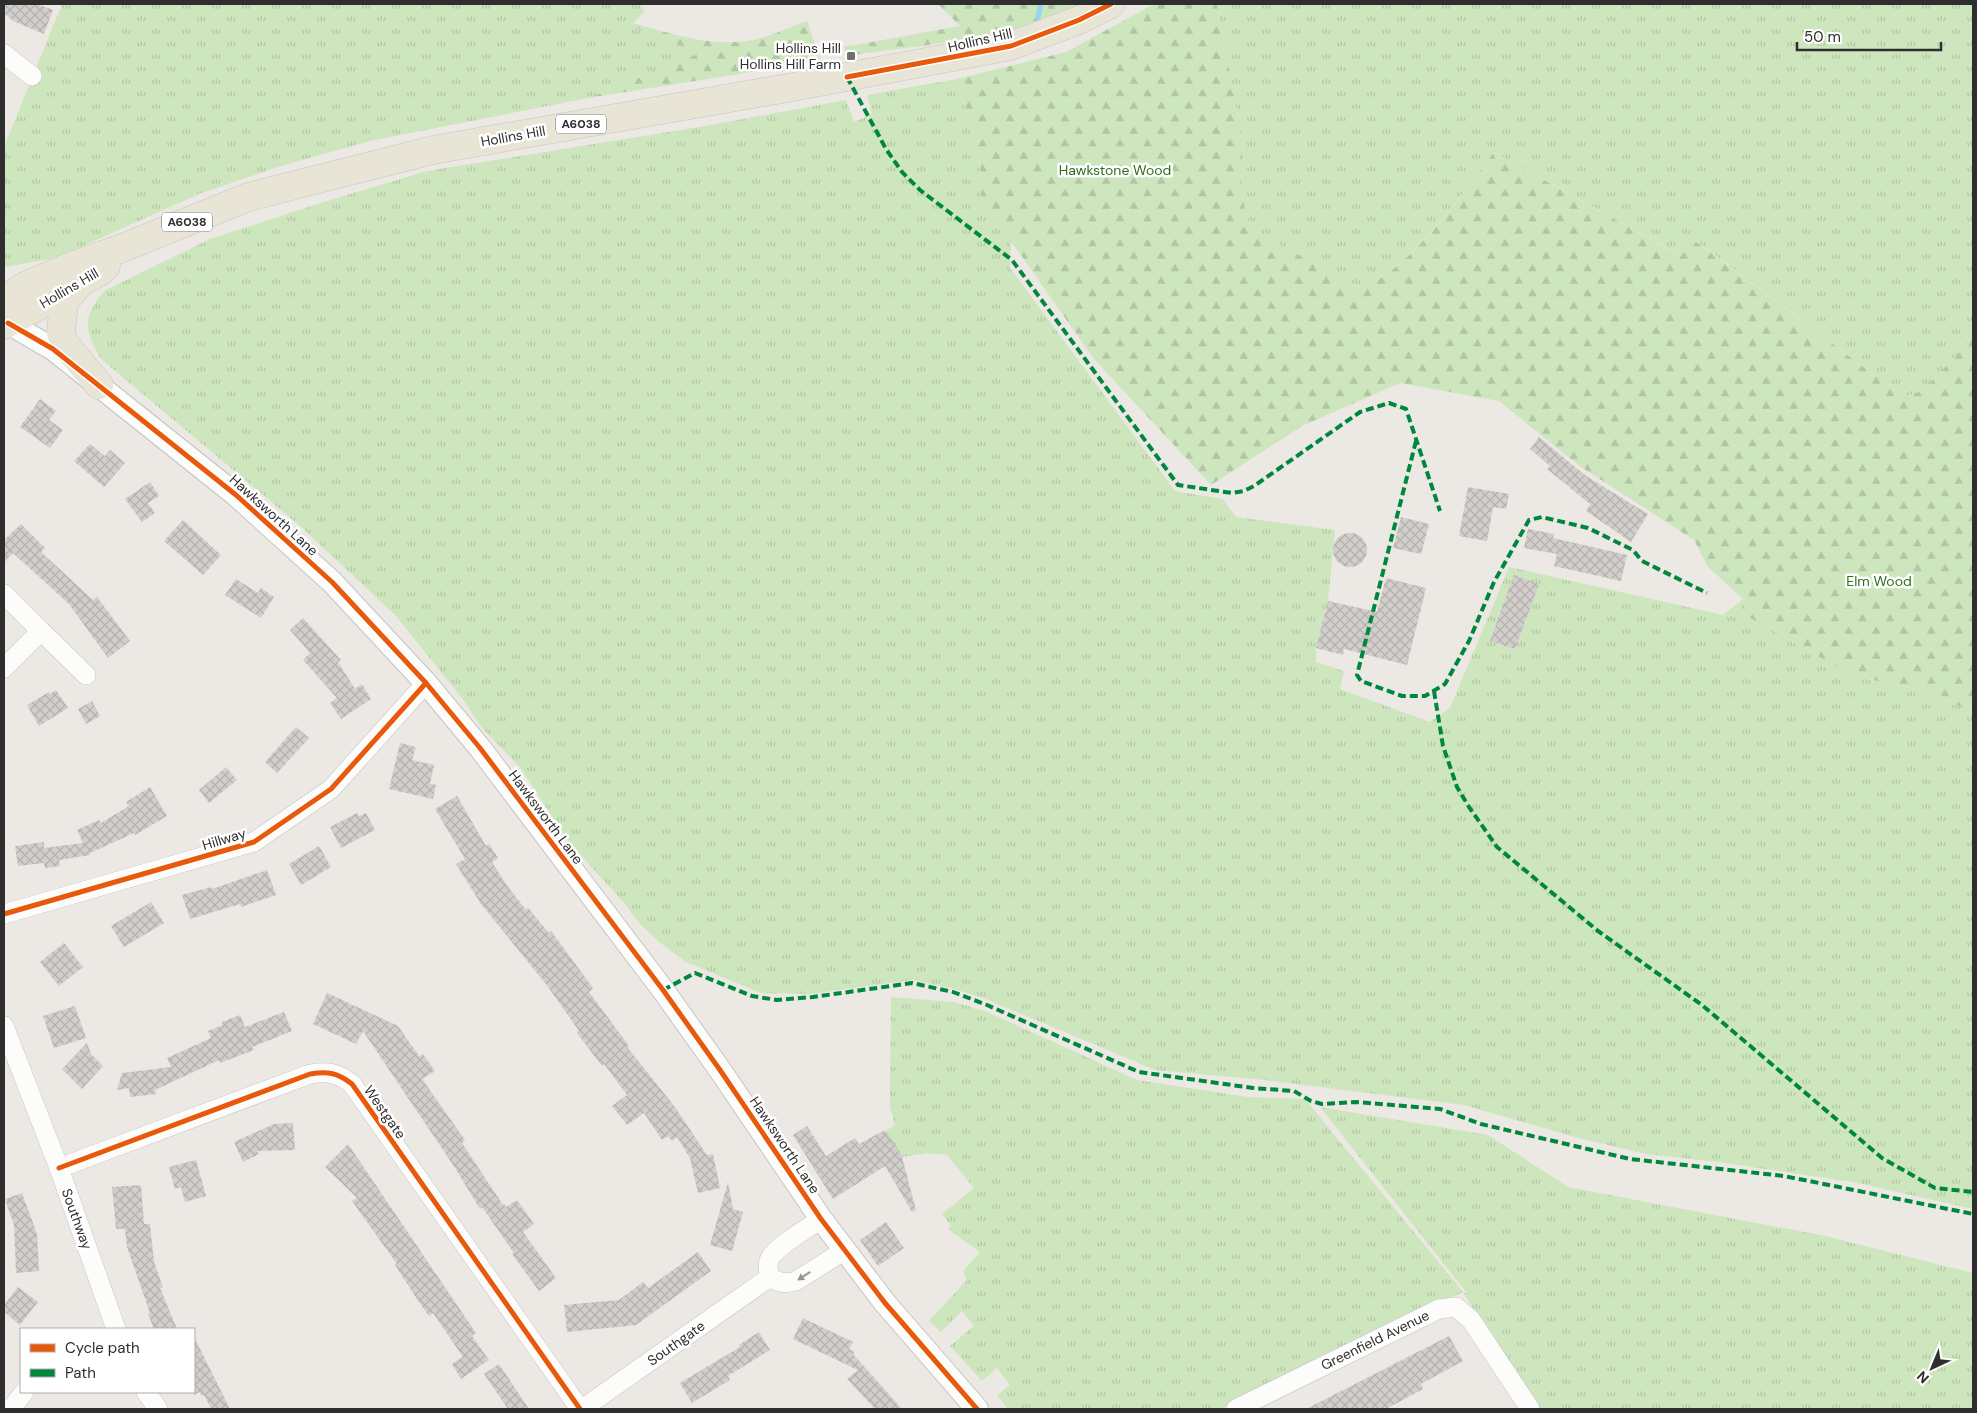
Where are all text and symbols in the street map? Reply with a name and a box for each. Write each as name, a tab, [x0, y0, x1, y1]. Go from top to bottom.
scale bar	[1797, 20, 1941, 52]
street label: Hollins Hill	[946, 24, 1014, 56]
text: 50 m	[1804, 27, 1841, 47]
place label: Hollins Hill Hollins Hill Farm	[740, 39, 841, 73]
marker: Hollins Hill Hollins Hill Farm	[845, 50, 857, 62]
road number: A6038	[556, 115, 606, 134]
street label: Hollins Hill	[479, 121, 547, 151]
park label: Hawkstone Wood	[1059, 161, 1171, 179]
road number: A6038	[162, 212, 212, 232]
street label: Hollins Hill	[36, 264, 102, 312]
street label: Hawksworth Lane	[226, 470, 322, 560]
park label: Elm Wood	[1846, 572, 1912, 590]
street label: Hawksworth Lane	[505, 766, 587, 868]
street label: Hillway	[200, 824, 248, 854]
street label: Westgate	[360, 1082, 410, 1142]
street label: Hawksworth Lane	[746, 1093, 824, 1197]
street label: Southway	[58, 1186, 96, 1252]
one-way arrow	[797, 1272, 810, 1281]
street label: Greenfield Avenue	[1318, 1306, 1432, 1374]
street label: Southgate	[644, 1317, 708, 1369]
legend	[20, 1328, 195, 1393]
text: Cycle path	[65, 1338, 140, 1358]
north arrow	[1907, 1343, 1957, 1393]
text: Path	[65, 1363, 96, 1383]
text: N	[1913, 1367, 1933, 1387]

